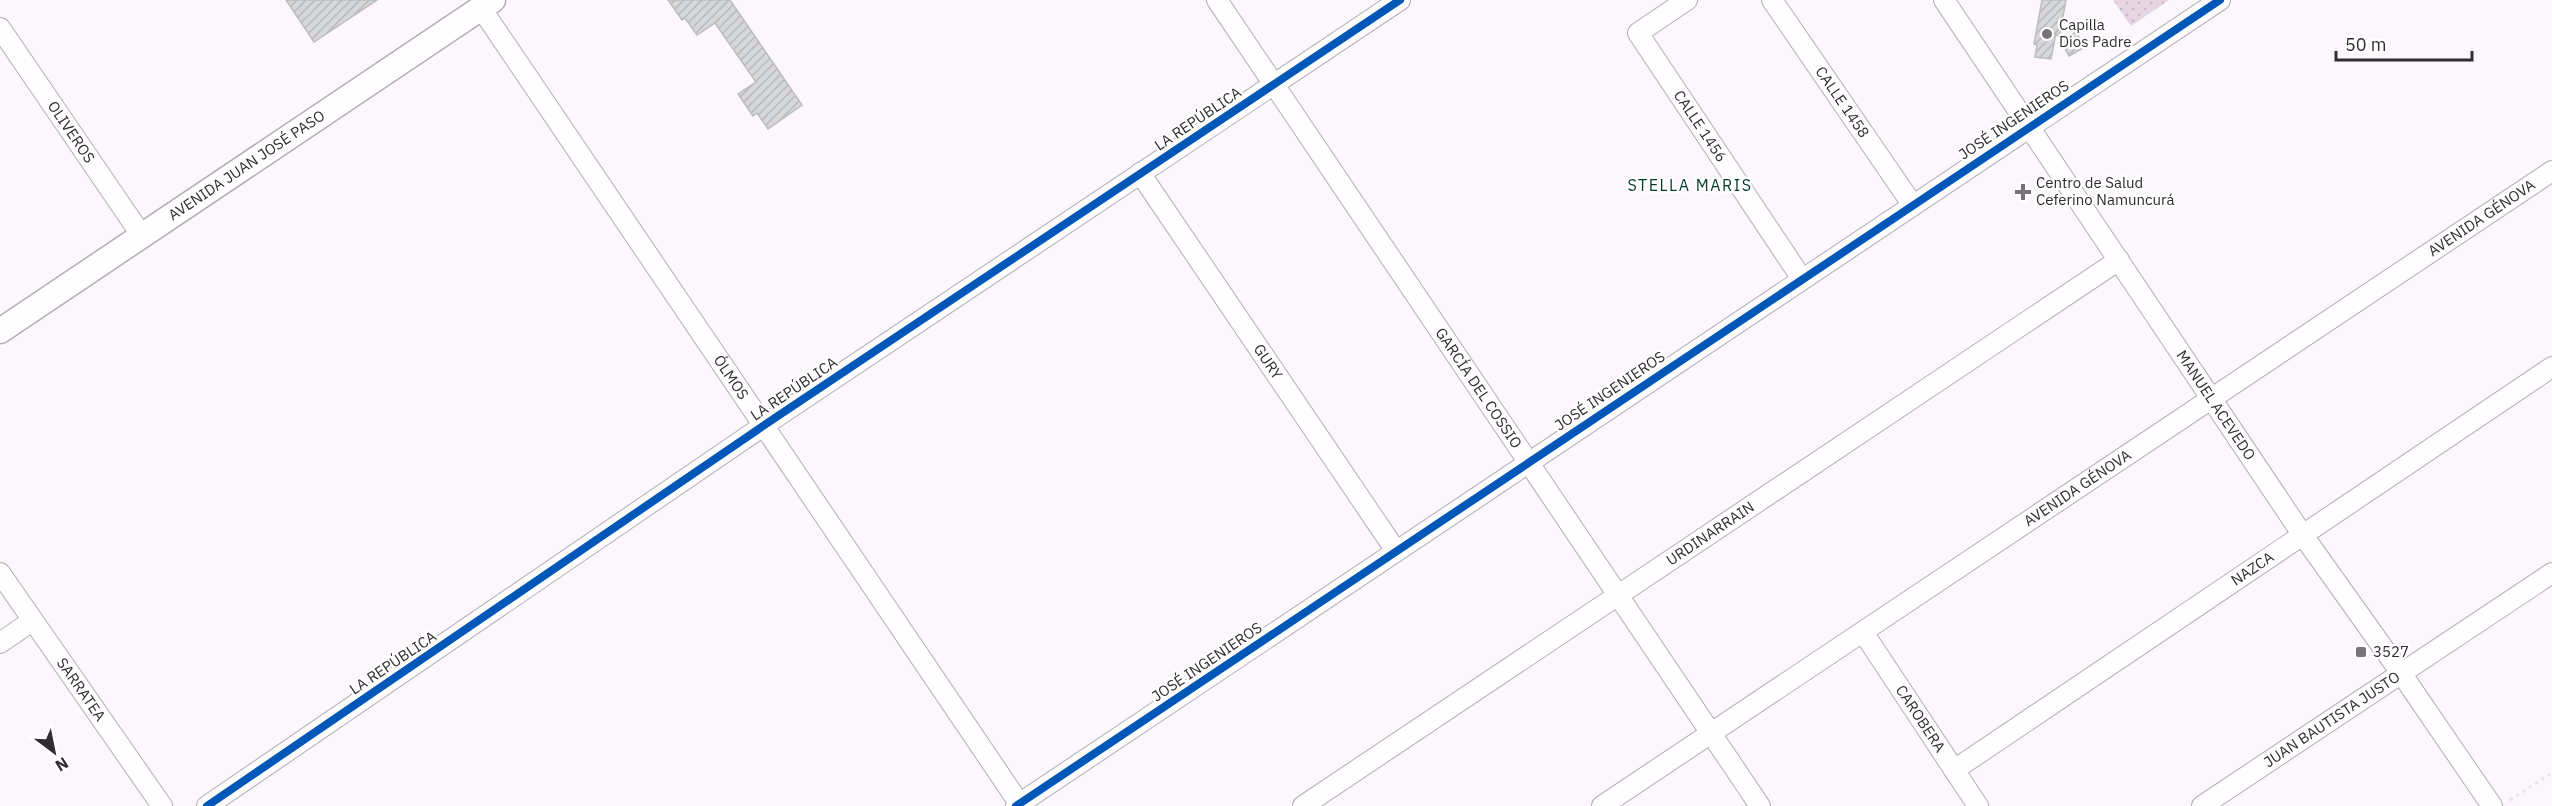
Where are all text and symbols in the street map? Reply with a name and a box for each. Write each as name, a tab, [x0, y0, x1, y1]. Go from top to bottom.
place label: Capilla Dios Padre	[2059, 15, 2131, 51]
scale bar	[2336, 24, 2472, 62]
marker: Capilla Dios Padre	[2040, 27, 2054, 41]
text: 50 m	[2345, 33, 2387, 56]
street label: CALLE 1458	[1811, 63, 1874, 141]
street label: JOSÉ INGENIEROS	[1955, 76, 2073, 164]
street label: LA REPÚBLICA	[1151, 82, 1245, 155]
street label: CALLE 1456	[1670, 86, 1731, 165]
street label: OLIVEROS	[44, 97, 99, 166]
street label: AVENIDA JUAN JOSÉ PASO	[164, 106, 328, 224]
place label: Centro de Salud Ceferino Namuncurá	[2036, 173, 2175, 209]
district label: STELLA MARIS	[1627, 175, 1753, 195]
street label: AVENIDA GÉNOVA	[2424, 175, 2539, 260]
marker: Centro de Salud Ceferino Namuncurá	[2014, 183, 2032, 201]
street label: GARCÍA DEL COSSIO	[1431, 324, 1526, 452]
street label: GURY	[1250, 340, 1287, 383]
street label: MANUEL ACEVEDO	[2173, 346, 2260, 464]
street label: JOSÉ INGENIEROS	[1551, 347, 1669, 435]
street label: ÓLMOS	[710, 351, 753, 403]
street label: LA REPÚBLICA	[747, 352, 841, 425]
street label: AVENIDA GÉNOVA	[2020, 445, 2135, 530]
street label: URDINARRAIN	[1662, 497, 1757, 569]
street label: NAZCA	[2227, 547, 2278, 590]
street label: JOSÉ INGENIEROS	[1148, 618, 1266, 706]
street label: LA REPÚBLICA	[346, 626, 440, 699]
place label: 3527	[2373, 642, 2409, 661]
marker: 3527	[2354, 645, 2368, 659]
street label: SARRATEA	[53, 654, 110, 725]
street label: JUAN BAUTISTA JUSTO	[2260, 667, 2403, 771]
street label: CAROBERA	[1892, 681, 1950, 756]
north arrow	[24, 722, 84, 782]
text: N	[52, 753, 72, 776]

